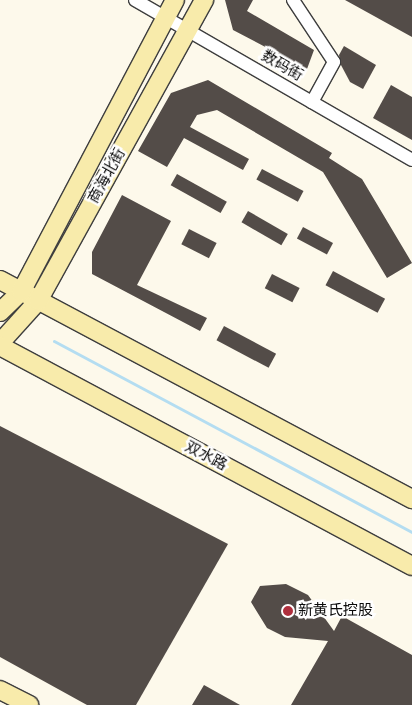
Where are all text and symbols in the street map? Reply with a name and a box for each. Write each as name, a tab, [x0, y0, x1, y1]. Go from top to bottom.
street label: 数码街	[258, 47, 306, 85]
street label: 商海北街	[85, 145, 129, 207]
street label: 双水路	[182, 437, 230, 475]
place label: 新黄氏控股	[298, 602, 373, 620]
marker: 新黄氏控股	[282, 605, 294, 617]

